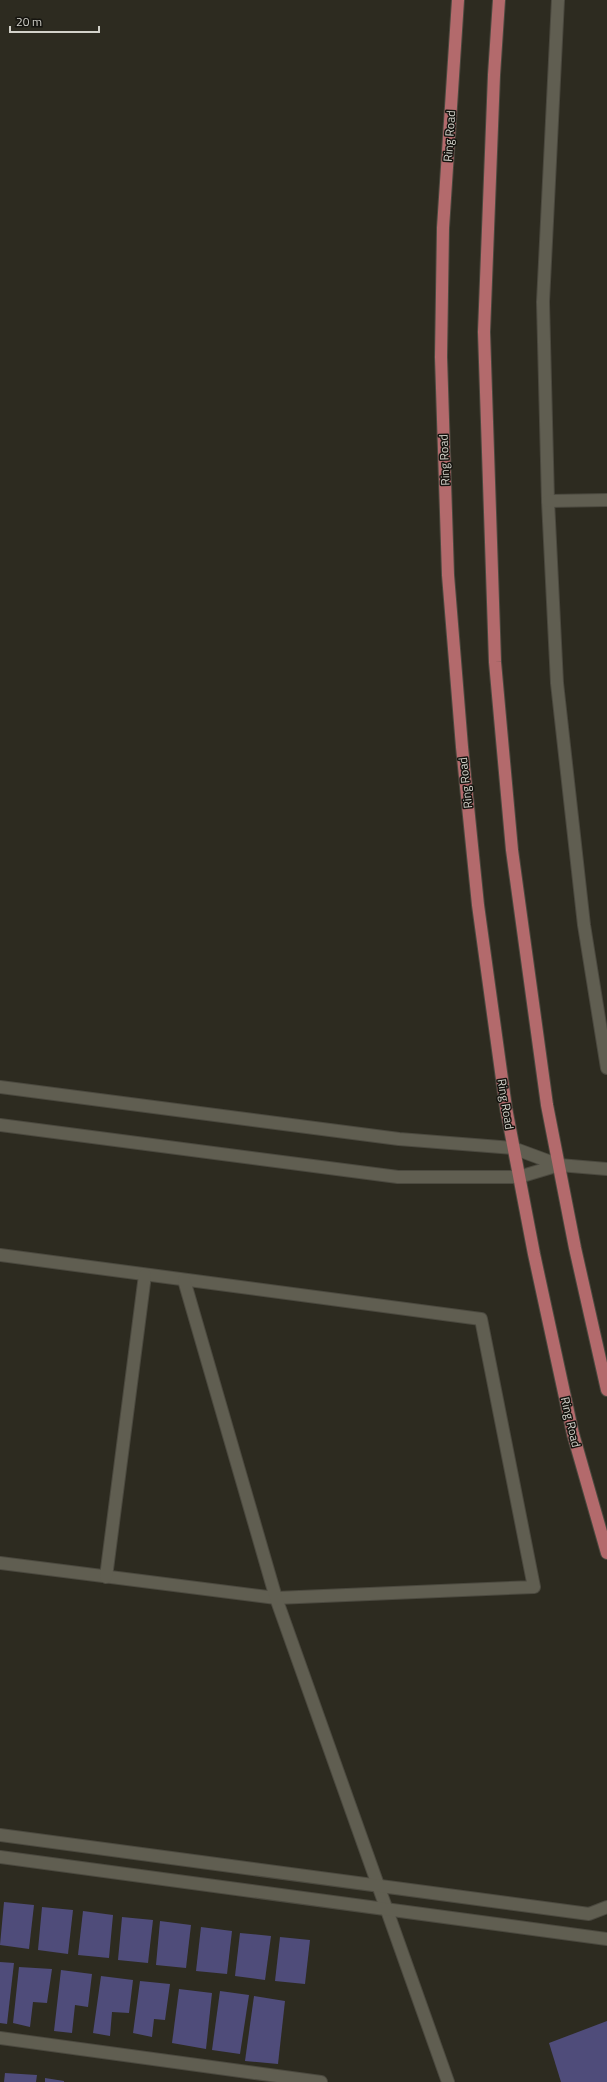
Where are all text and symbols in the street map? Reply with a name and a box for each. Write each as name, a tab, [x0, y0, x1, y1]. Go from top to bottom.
scale bar	[10, 8, 99, 34]
text: 20 m	[16, 12, 42, 31]
street label: Ring Road	[438, 110, 460, 162]
street label: Ring Road	[434, 434, 454, 486]
street label: Ring Road	[453, 757, 477, 809]
street label: Ring Road	[493, 1077, 519, 1131]
street label: Ring Road	[556, 1395, 586, 1449]

